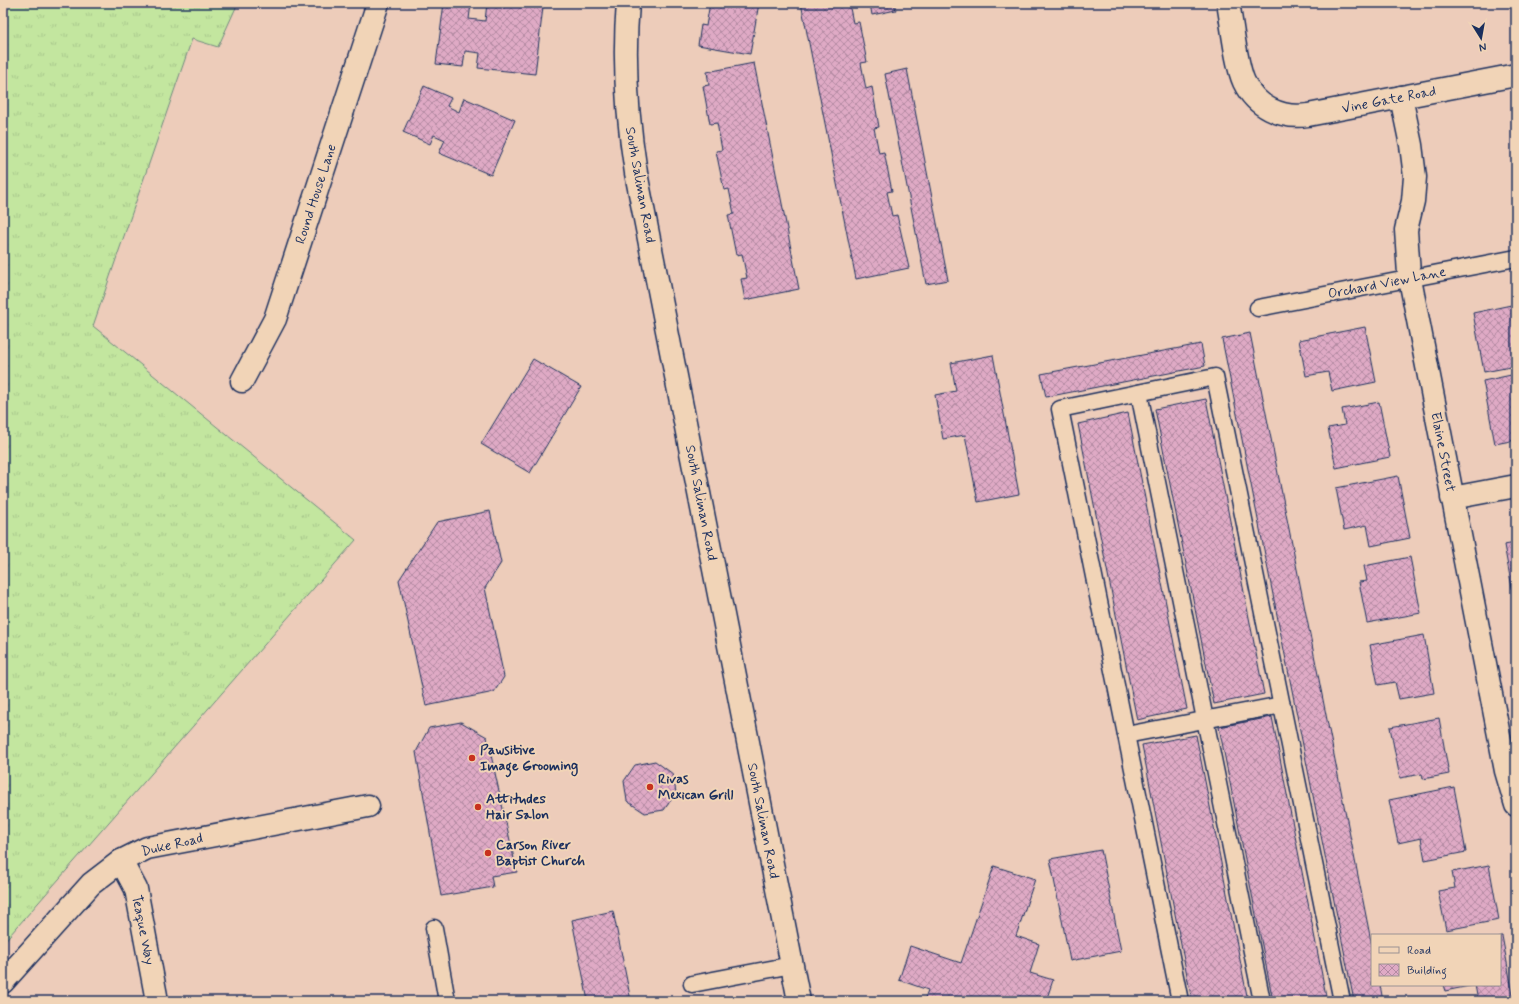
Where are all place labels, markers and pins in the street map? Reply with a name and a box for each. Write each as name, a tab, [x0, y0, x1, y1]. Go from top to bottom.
place label: Pawsitive Image Grooming	[480, 741, 578, 778]
marker: Pawsitive Image Grooming	[467, 753, 477, 763]
place label: Rivas Mexican Grill	[658, 770, 733, 804]
marker: Rivas Mexican Grill	[645, 782, 655, 792]
place label: Attitudes Hair Salon	[486, 790, 549, 824]
marker: Attitudes Hair Salon	[473, 802, 483, 812]
place label: Carson River Baptist Church	[496, 836, 585, 870]
marker: Carson River Baptist Church	[483, 848, 493, 858]

